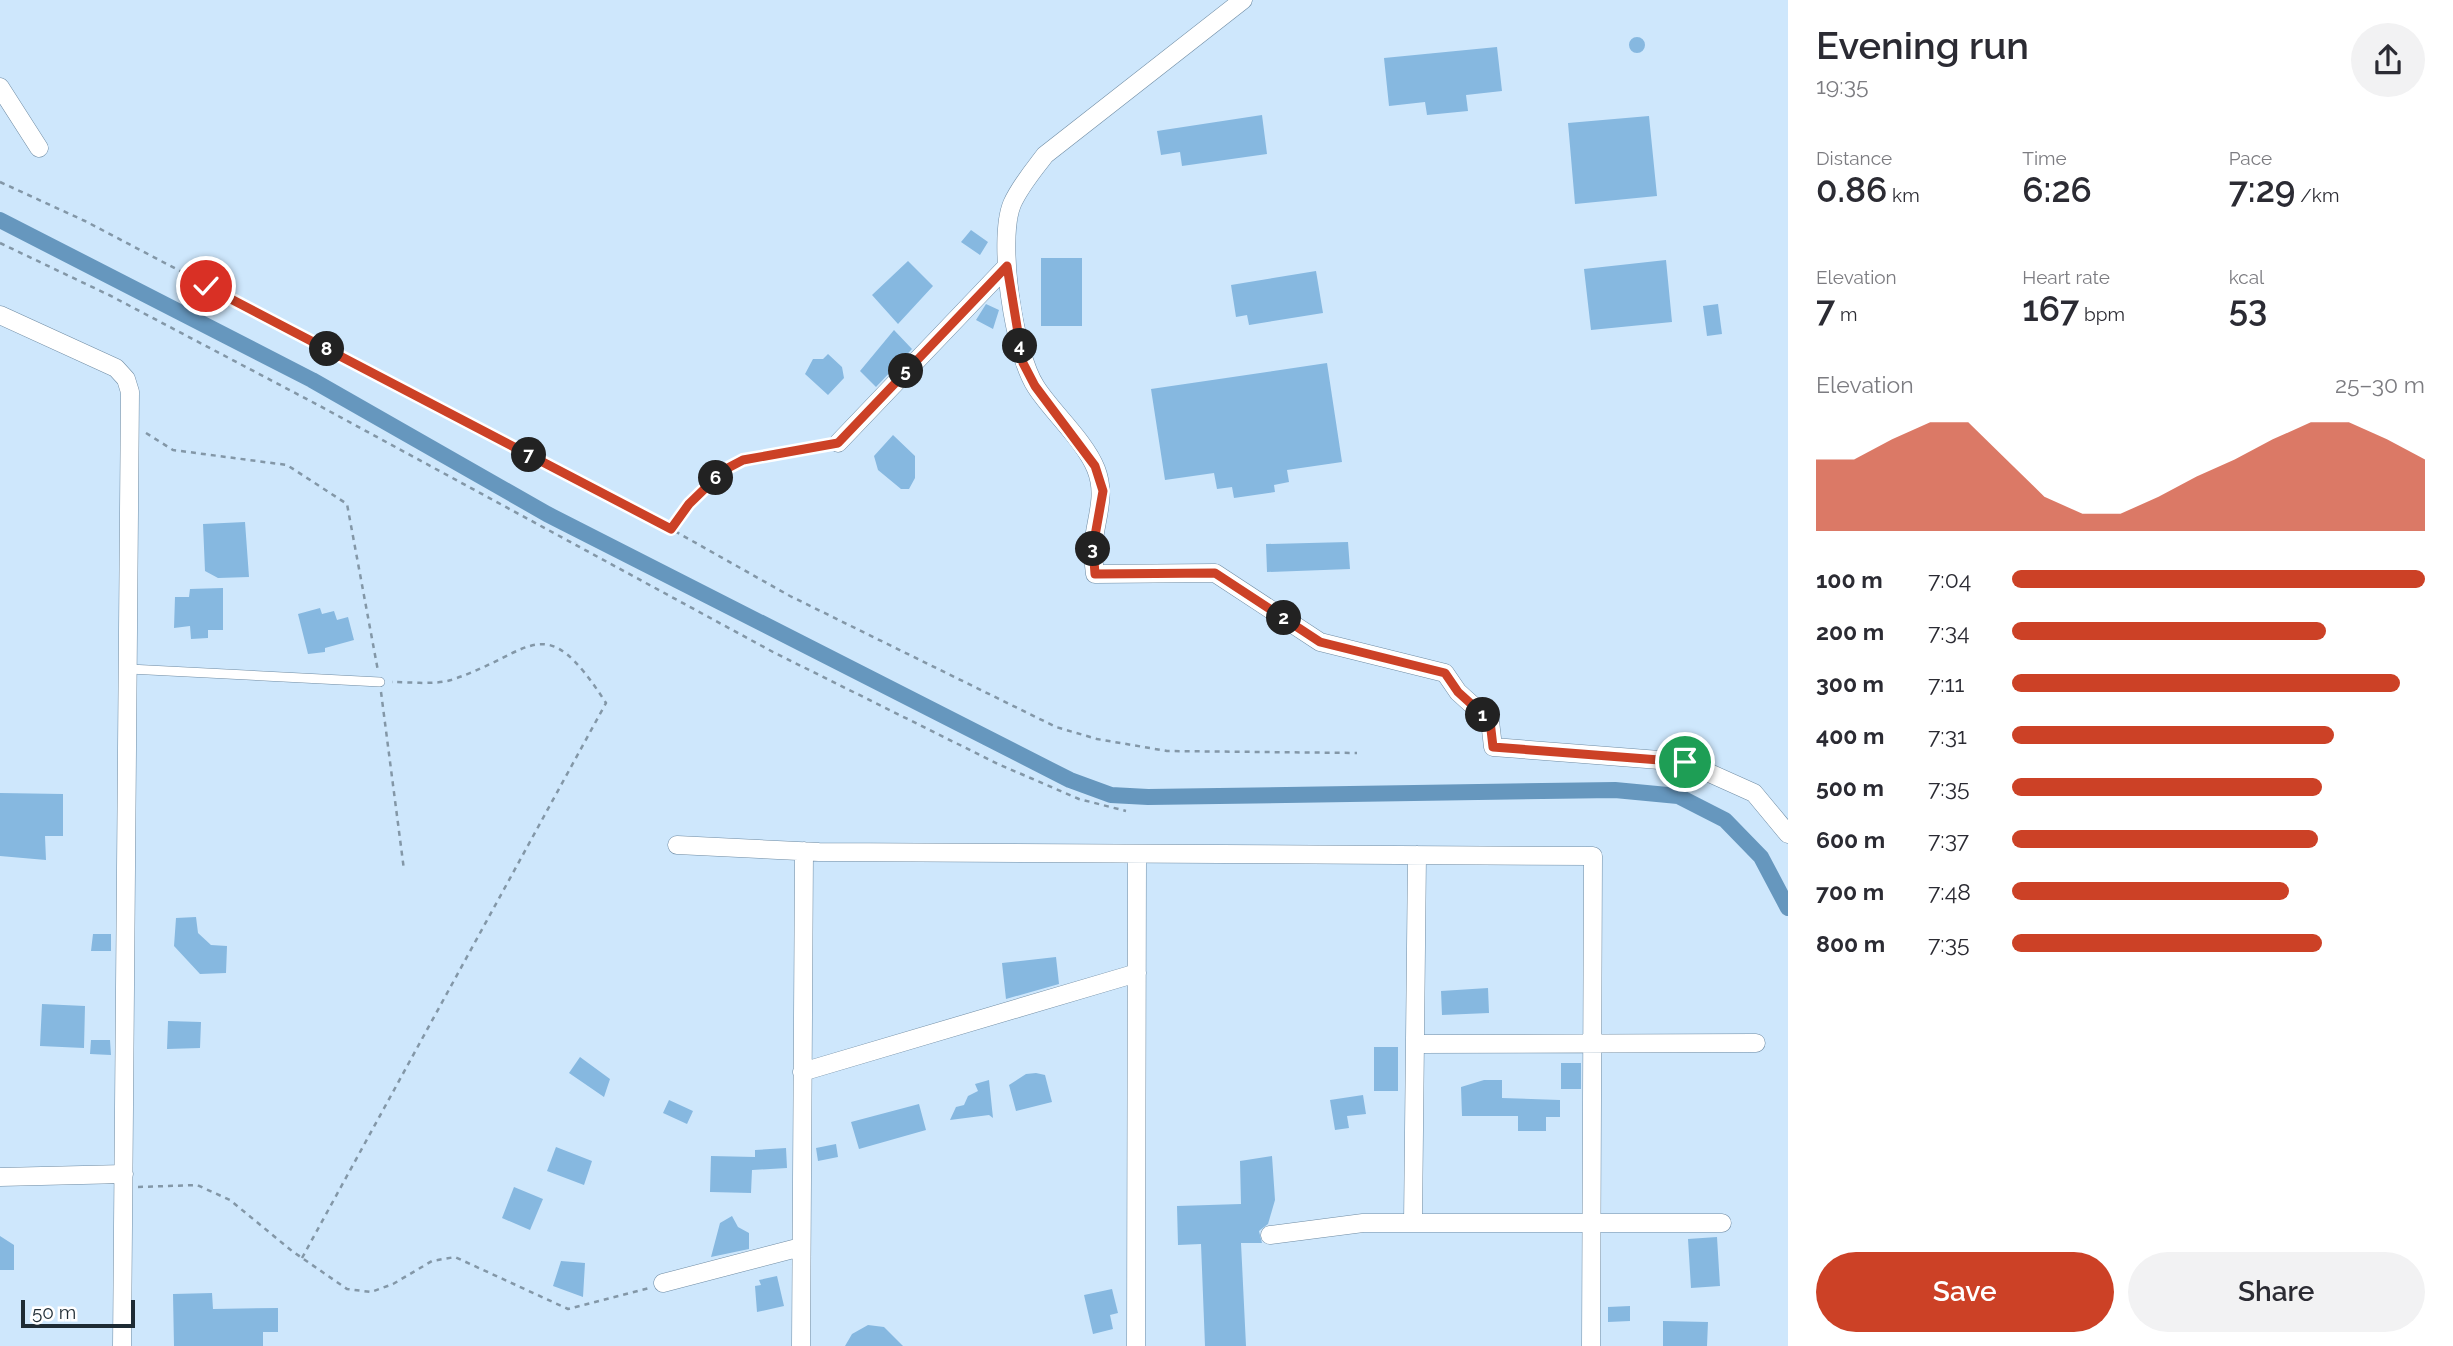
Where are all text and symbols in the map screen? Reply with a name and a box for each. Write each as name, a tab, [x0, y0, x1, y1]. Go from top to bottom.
text: Evening run	[1816, 23, 2029, 68]
button: share	[2351, 23, 2425, 97]
text: 19:35	[1816, 72, 1868, 99]
text: Distance	[1816, 147, 1892, 169]
text: Time	[2022, 147, 2067, 169]
text: Pace	[2229, 147, 2272, 169]
text: 0.86	[1816, 169, 1887, 210]
text: 6:26	[2022, 169, 2092, 210]
text: 7:29	[2229, 169, 2295, 210]
text: km	[1887, 184, 1920, 206]
text: /km	[2295, 184, 2339, 206]
pin	[176, 256, 236, 316]
text: Elevation	[1816, 266, 1897, 288]
text: Heart rate	[2022, 266, 2110, 288]
text: kcal	[2229, 266, 2264, 288]
icon: check	[187, 267, 225, 305]
text: 7	[1816, 288, 1835, 329]
text: 167	[2022, 288, 2079, 329]
text: 53	[2229, 288, 2267, 329]
text: m	[1835, 303, 1858, 325]
text: bpm	[2079, 303, 2125, 325]
pin: 4	[1002, 328, 1038, 364]
pin: 8	[310, 332, 344, 366]
text: 4	[1014, 334, 1025, 356]
text: 8	[321, 337, 332, 359]
pin: 5	[888, 354, 923, 388]
text: 5	[900, 359, 911, 381]
text: Elevation	[1816, 371, 1914, 398]
text: 25–30 m	[2335, 371, 2425, 398]
pin: 7	[512, 438, 546, 472]
text: 7	[523, 443, 534, 465]
pin: 6	[698, 461, 734, 496]
text: 6	[710, 466, 721, 488]
pin: 3	[1076, 532, 1110, 566]
text: 3	[1087, 537, 1098, 559]
text: 100 m	[1816, 566, 1883, 593]
text: 7:04	[1928, 566, 1971, 593]
pin: 2	[1266, 600, 1302, 636]
text: 2	[1278, 606, 1289, 628]
text: 200 m	[1816, 618, 1884, 645]
text: 7:34	[1928, 618, 1969, 645]
text: 300 m	[1816, 670, 1884, 697]
text: 7:11	[1928, 670, 1964, 697]
pin: 1	[1466, 698, 1500, 732]
text: 1	[1478, 703, 1487, 725]
text: 400 m	[1816, 722, 1884, 749]
text: 7:31	[1928, 722, 1967, 749]
pin	[1655, 732, 1715, 792]
icon: arrive	[1666, 743, 1704, 781]
text: 500 m	[1816, 774, 1884, 801]
text: 7:35	[1928, 774, 1969, 801]
text: 600 m	[1816, 826, 1885, 853]
text: 7:37	[1928, 826, 1969, 853]
text: 700 m	[1816, 878, 1884, 905]
text: 7:48	[1928, 878, 1971, 905]
text: 800 m	[1816, 930, 1885, 957]
text: 7:35	[1928, 930, 1969, 957]
button: Save	[1816, 1252, 2114, 1332]
button: Share	[2128, 1252, 2425, 1332]
scale bar	[21, 1297, 135, 1329]
text: 50 m	[32, 1301, 76, 1323]

